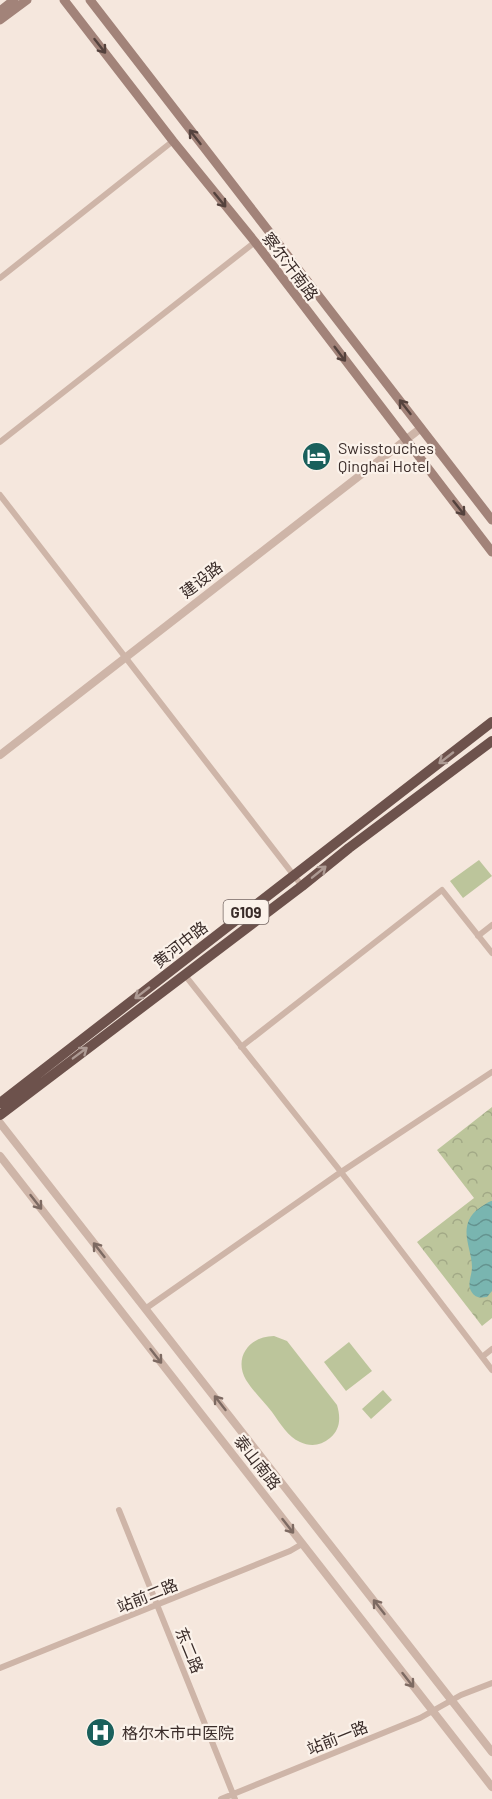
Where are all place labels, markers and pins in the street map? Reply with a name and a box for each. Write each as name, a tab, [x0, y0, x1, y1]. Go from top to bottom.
place label: Swisstouches Qinghai Hotel	[338, 438, 434, 475]
hotel icon: Swisstouches Qinghai Hotel	[301, 440, 333, 472]
hospital icon: 格尔木市中医院	[85, 1716, 117, 1748]
place label: 格尔木市中医院	[122, 1723, 234, 1742]

